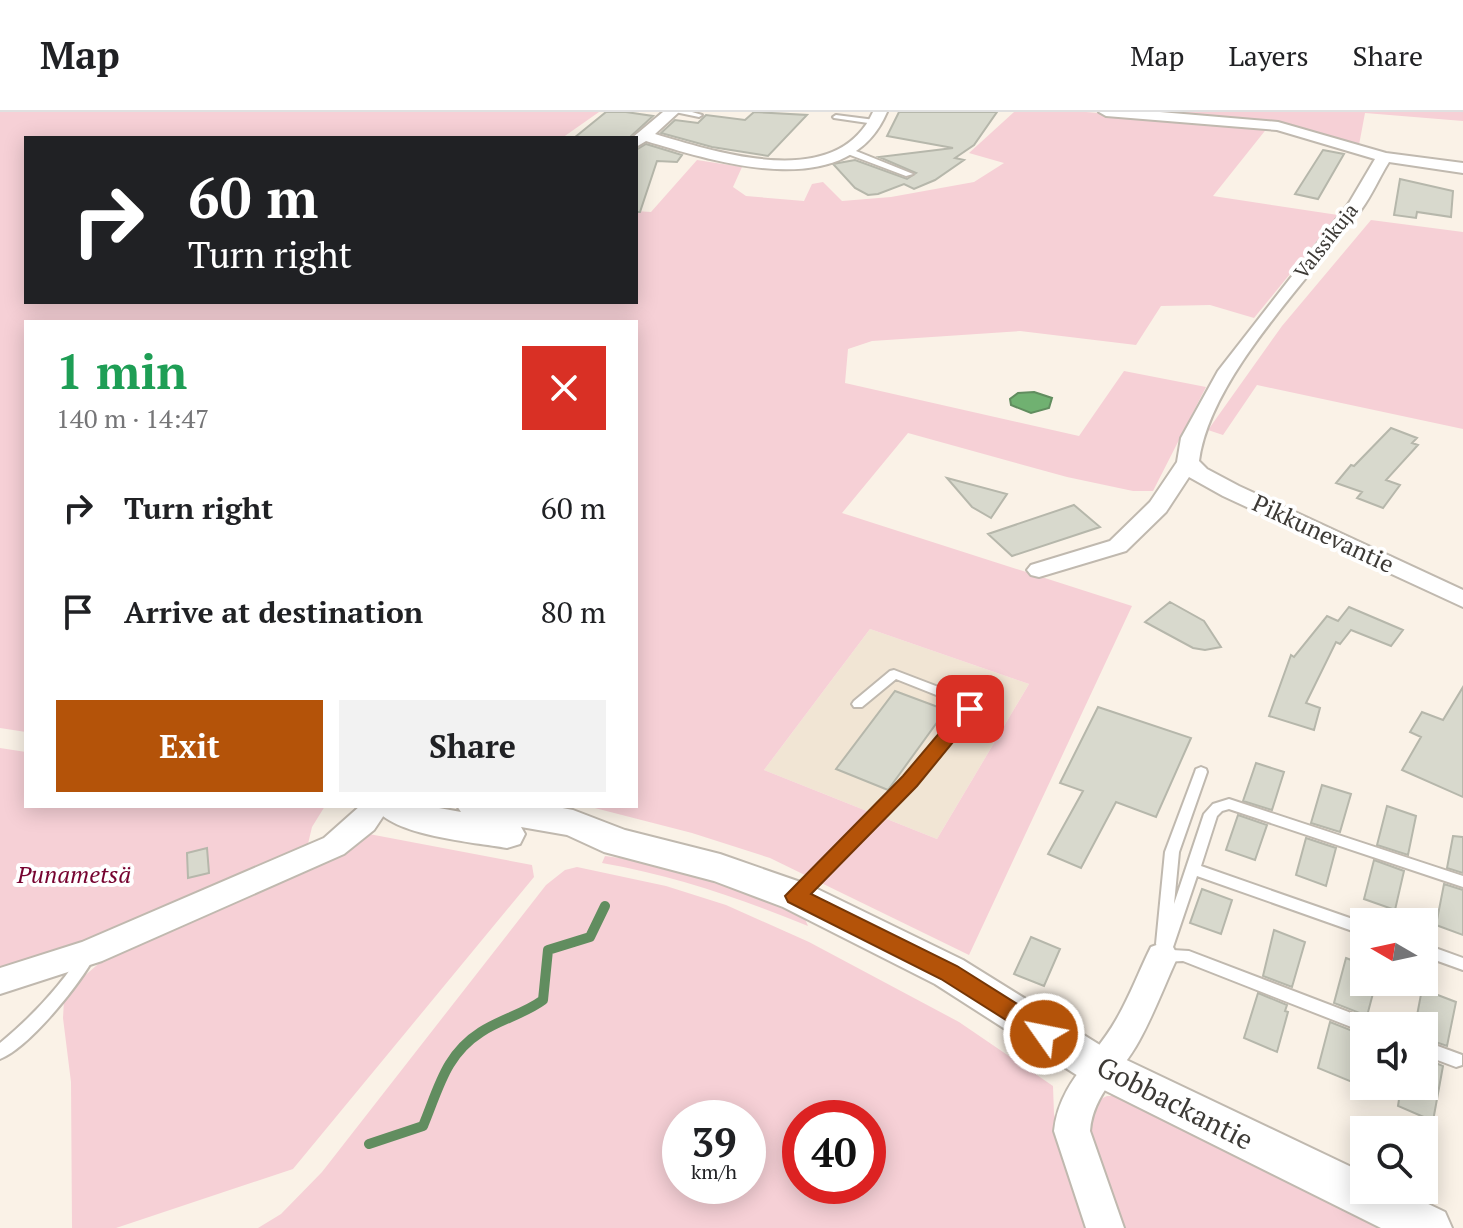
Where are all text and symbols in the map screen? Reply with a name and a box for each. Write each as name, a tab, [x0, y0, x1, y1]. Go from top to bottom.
text: Map	[40, 30, 120, 80]
text: Map	[1130, 37, 1184, 74]
text: Layers	[1228, 37, 1309, 74]
text: Share	[1353, 37, 1423, 74]
text: 60 m	[188, 160, 318, 234]
icon: right	[56, 168, 160, 272]
street label: Valssikuja	[1288, 197, 1364, 284]
text: Turn right	[188, 231, 352, 278]
text: 1 min	[56, 339, 187, 403]
button: close	[522, 346, 606, 430]
text: 140 m · 14:47	[56, 401, 209, 435]
icon: right	[56, 486, 100, 530]
street label: Pikkunevantie	[1247, 486, 1399, 580]
text: Turn right	[124, 488, 273, 528]
text: 60 m	[541, 488, 606, 528]
icon: arrive	[56, 590, 100, 634]
text: Arrive at destination	[124, 592, 423, 632]
text: 80 m	[541, 592, 606, 632]
pin	[936, 675, 1004, 743]
icon: arrive	[948, 687, 992, 731]
button: Exit	[56, 700, 323, 792]
button: Share	[339, 700, 606, 792]
park label: Punametsä	[16, 858, 131, 890]
north arrow	[1350, 908, 1438, 996]
map controls	[1350, 908, 1438, 1204]
position arrow	[1002, 992, 1086, 1076]
button: sound	[1350, 1012, 1438, 1100]
street label: Gobbackantie	[1091, 1047, 1260, 1158]
speed limit sign: 40	[782, 1100, 886, 1204]
text: 39	[691, 1115, 737, 1168]
button: search	[1350, 1116, 1438, 1204]
text: km/h	[691, 1158, 737, 1185]

